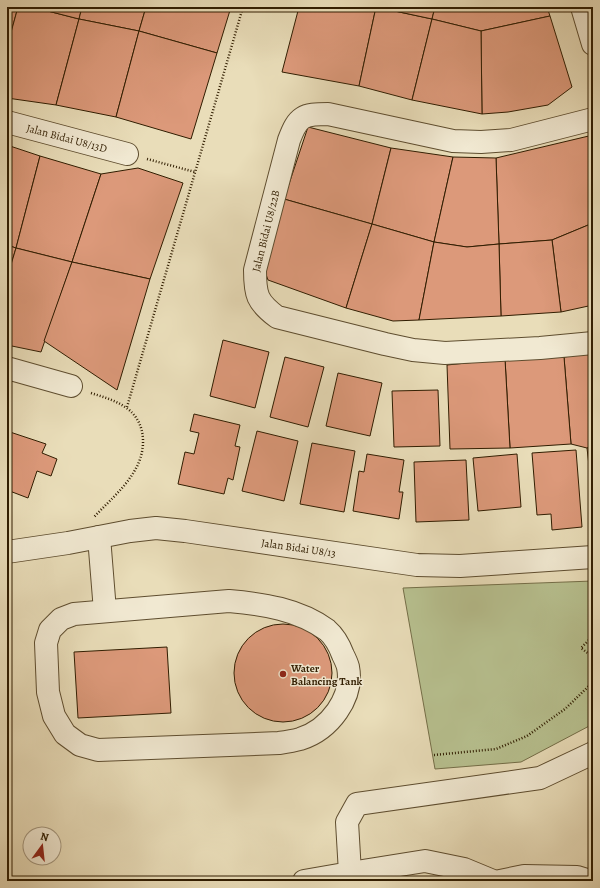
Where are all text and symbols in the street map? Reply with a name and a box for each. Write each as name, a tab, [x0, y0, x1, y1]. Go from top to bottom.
street label: Jalan Bidai U8/13D	[25, 120, 109, 156]
street label: Jalan Bidai U8/22B	[249, 189, 283, 273]
street label: Jalan Bidai U8/13	[260, 535, 337, 561]
place label: Water Balancing Tank	[290, 661, 363, 689]
marker: Water Balancing Tank	[278, 669, 288, 679]
north arrow	[22, 826, 62, 866]
text: N	[39, 829, 50, 845]

